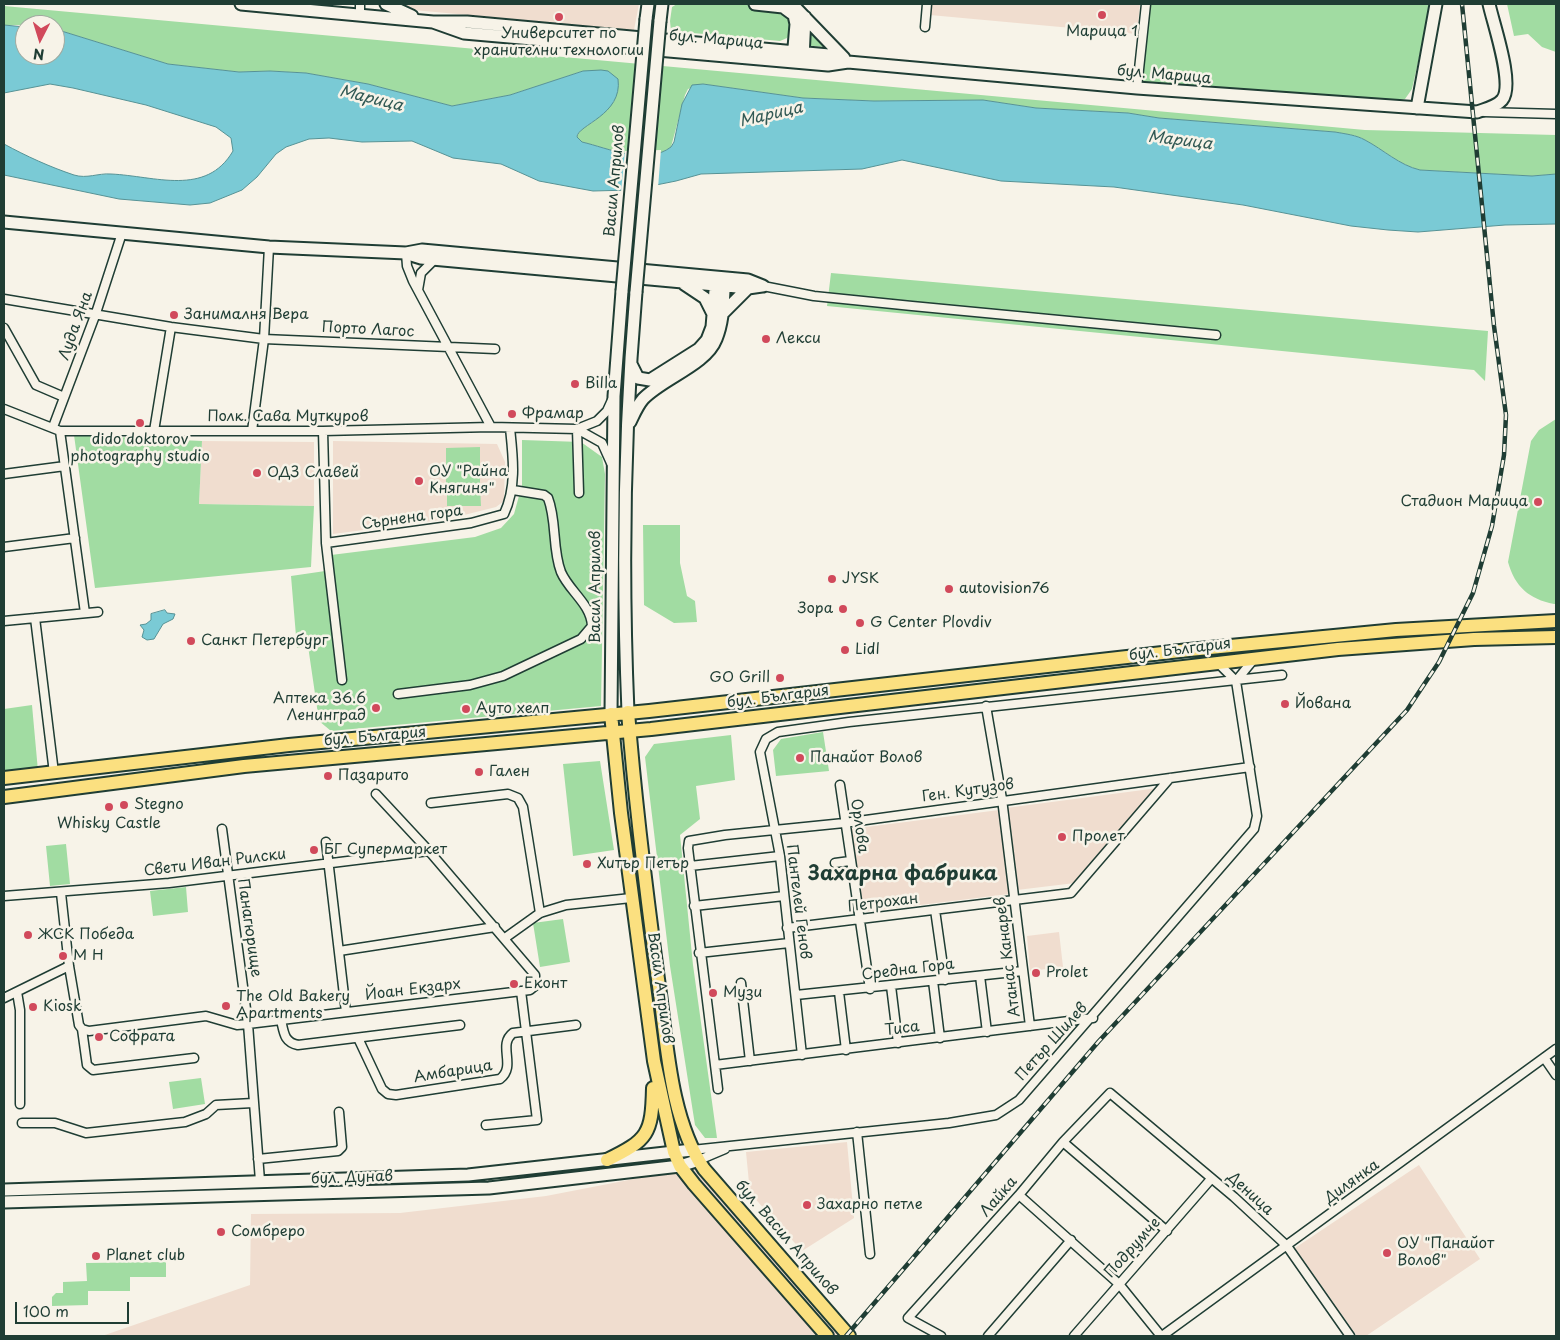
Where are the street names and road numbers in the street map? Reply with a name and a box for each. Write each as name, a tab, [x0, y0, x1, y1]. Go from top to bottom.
street label: бул. Марица	[668, 27, 764, 53]
street label: бул. Марица	[1116, 62, 1212, 88]
street label: Васил Априлов	[601, 124, 629, 238]
street label: Луда Яна	[55, 289, 97, 363]
street label: Порто Лагос	[321, 319, 415, 341]
street label: Полк. Сава Муткуров	[207, 408, 369, 426]
street label: Сърнена гора	[360, 502, 464, 534]
street label: Васил Априлов	[587, 531, 605, 643]
street label: бул. България	[1128, 635, 1232, 665]
street label: бул. България	[726, 682, 830, 712]
street label: бул. България	[323, 724, 427, 750]
street label: Ген. Кутузов	[921, 776, 1015, 806]
street label: Орлова	[846, 798, 872, 854]
street label: Пантелей Генов	[782, 844, 814, 960]
street label: Свети Иван Рилски	[143, 845, 287, 881]
street label: Панагюрище	[233, 878, 265, 978]
street label: Петрохан	[847, 890, 919, 916]
street label: Атанас Канарев	[992, 896, 1024, 1018]
street label: Васил Априлов	[643, 931, 677, 1045]
street label: Средна Гора	[861, 955, 955, 985]
street label: Йоан Екзарх	[364, 975, 462, 1005]
street label: Петър Шилев	[1012, 999, 1092, 1085]
street label: Тиса	[884, 1018, 920, 1040]
street label: Амбарица	[412, 1057, 494, 1087]
street label: Дилянка	[1321, 1156, 1383, 1208]
street label: бул. Дунав	[311, 1168, 393, 1188]
street label: Деница	[1223, 1169, 1277, 1219]
street label: Лайка	[977, 1173, 1021, 1221]
street label: бул. Васил Априлов	[731, 1177, 841, 1299]
street label: Подрумче	[1101, 1214, 1165, 1282]

